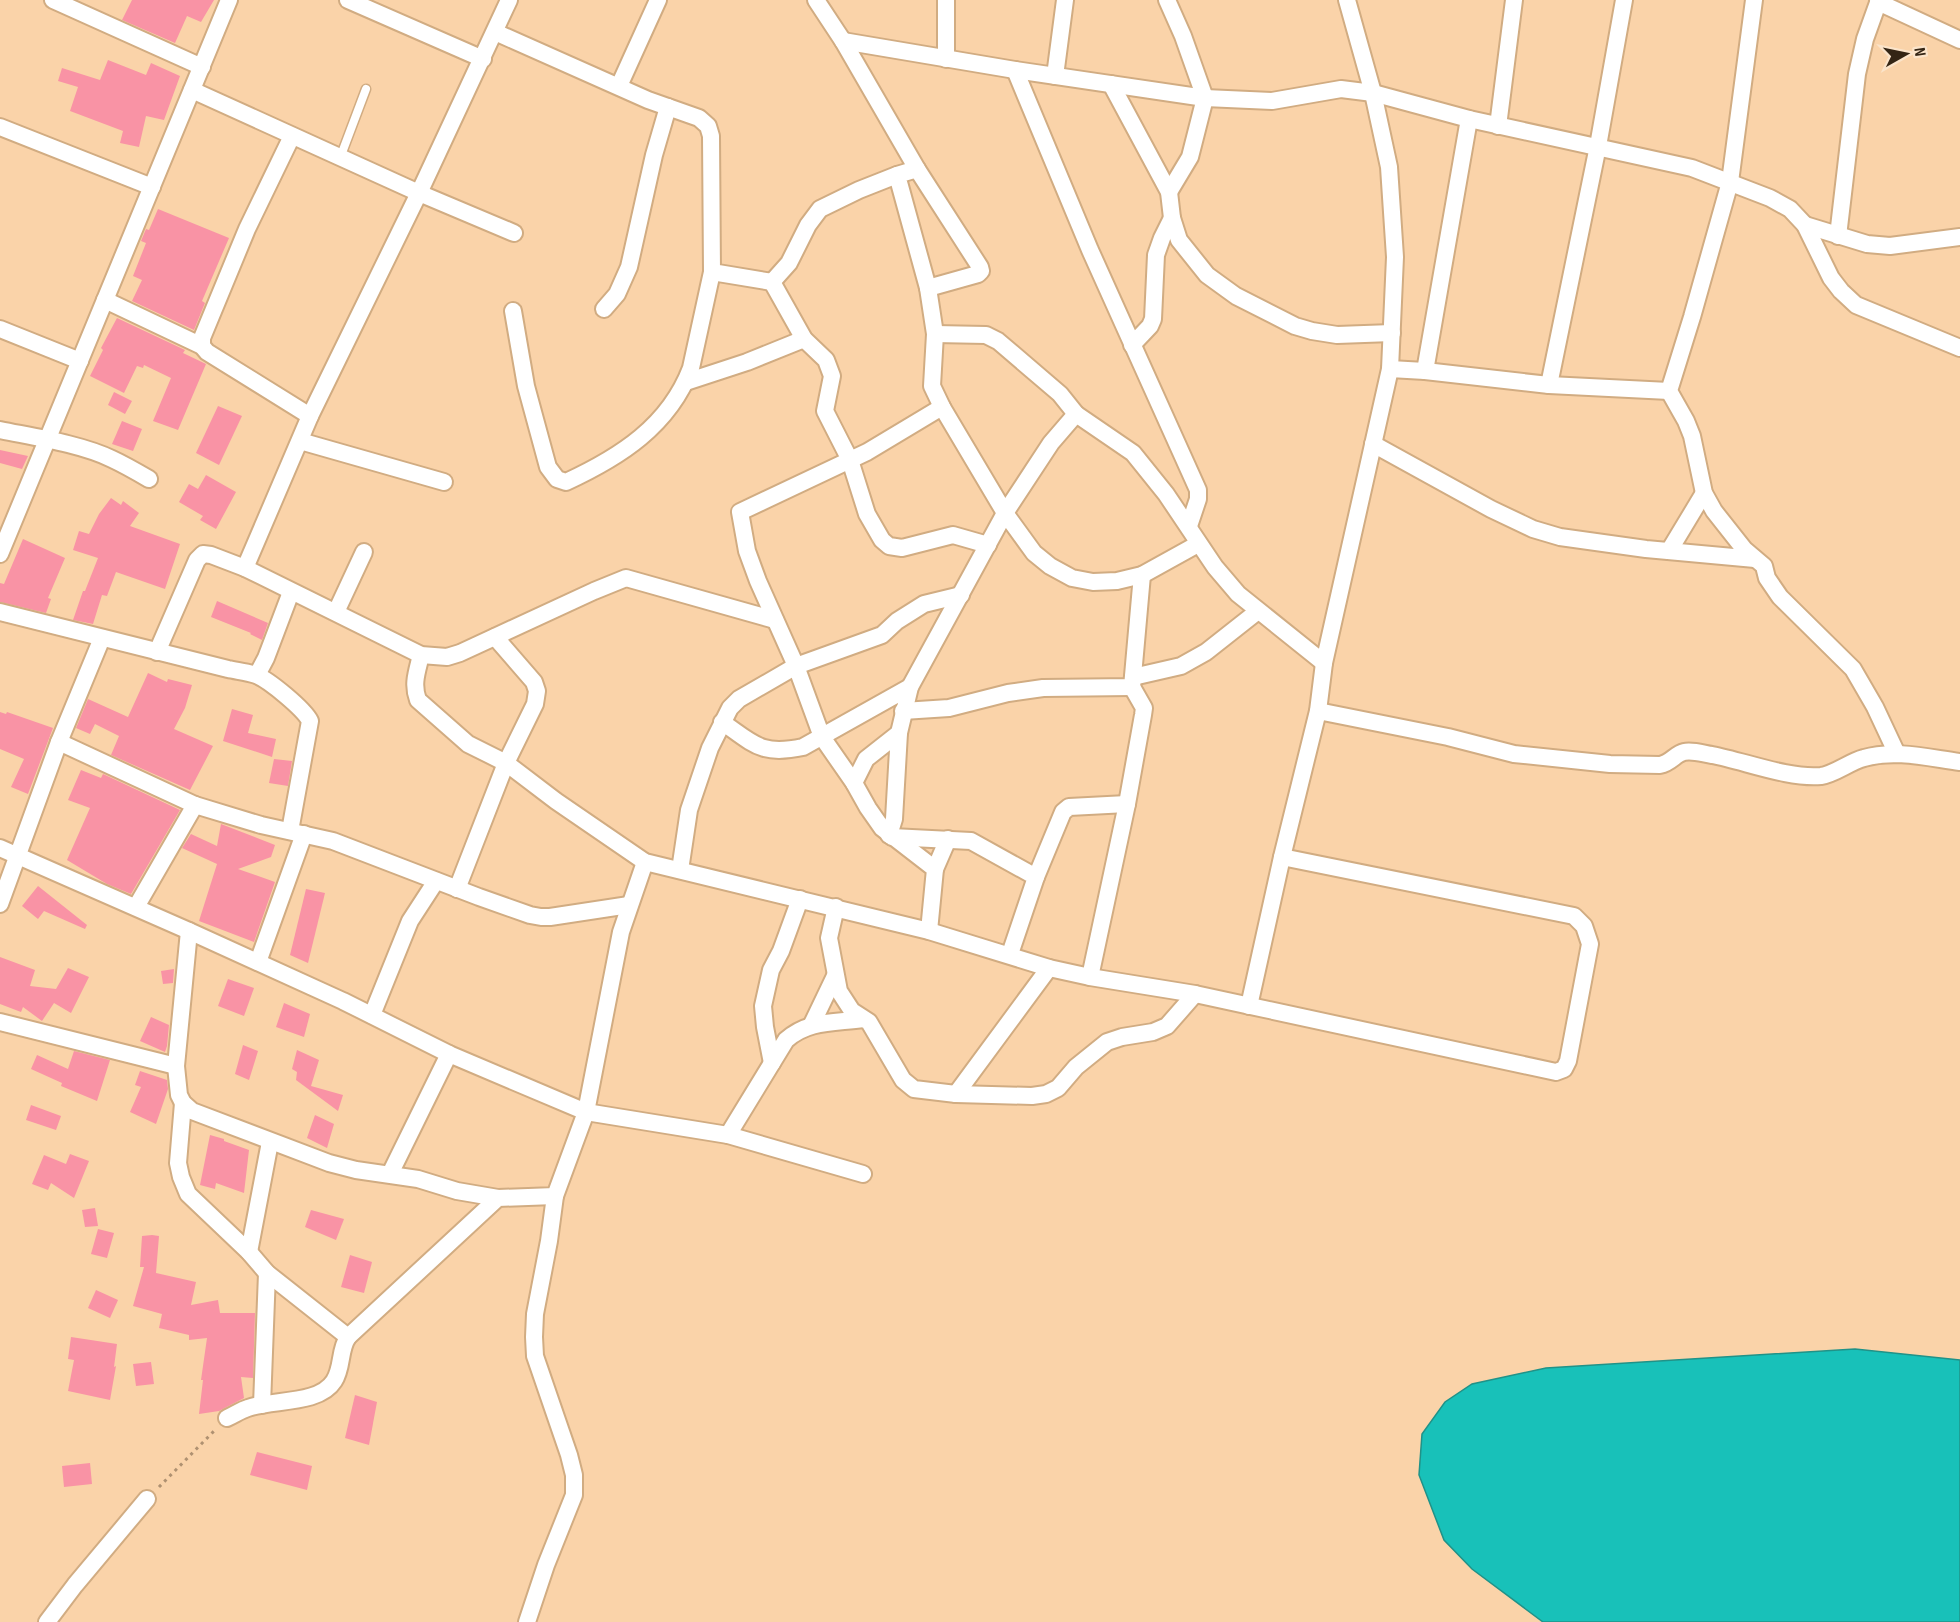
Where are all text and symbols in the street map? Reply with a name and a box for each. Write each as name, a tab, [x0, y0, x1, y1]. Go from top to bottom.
north arrow	[1876, 24, 1936, 84]
text: N	[1909, 46, 1929, 58]

